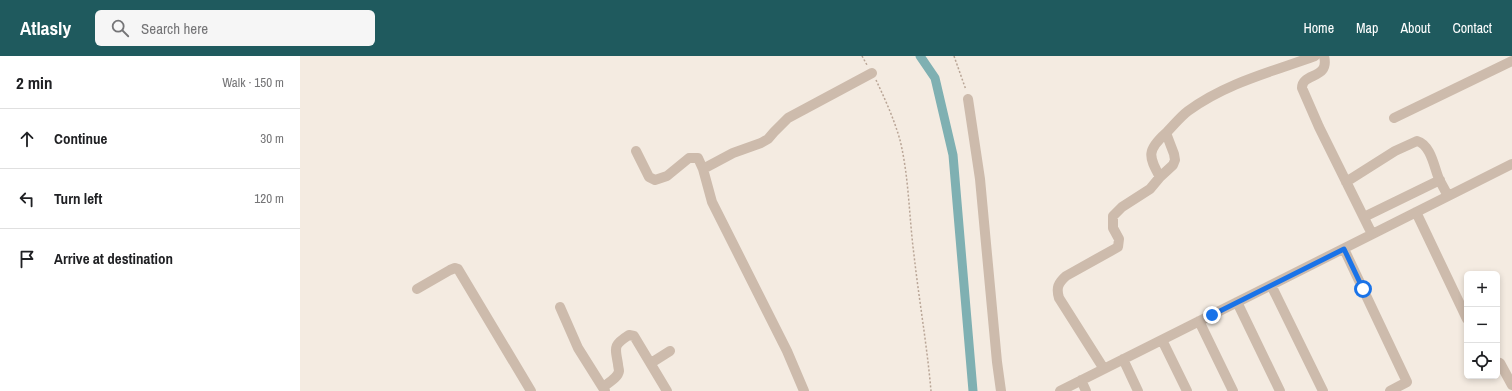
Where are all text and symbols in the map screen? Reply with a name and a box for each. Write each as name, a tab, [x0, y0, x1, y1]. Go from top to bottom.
search box	[95, 10, 375, 46]
text: Atlasly	[20, 15, 71, 41]
icon: search	[109, 17, 131, 39]
text: Search here	[141, 18, 208, 39]
text: Home	[1303, 19, 1334, 37]
text: Map	[1356, 19, 1378, 37]
text: About	[1400, 19, 1430, 37]
text: Contact	[1452, 19, 1492, 37]
text: 2 min	[16, 71, 52, 94]
text: Walk · 150 m	[222, 74, 284, 91]
icon: ahead	[16, 128, 38, 150]
text: Continue	[54, 128, 107, 149]
text: 30 m	[260, 130, 284, 147]
icon: left	[16, 188, 38, 210]
text: Turn left	[54, 188, 102, 209]
text: 120 m	[254, 190, 284, 207]
icon: arrive	[16, 248, 38, 270]
text: Arrive at destination	[54, 248, 173, 269]
map controls	[1464, 271, 1500, 379]
button: +	[1464, 271, 1500, 307]
route start	[1354, 280, 1372, 298]
route end	[1203, 306, 1221, 324]
button: −	[1464, 307, 1500, 343]
button: locate	[1464, 343, 1500, 379]

